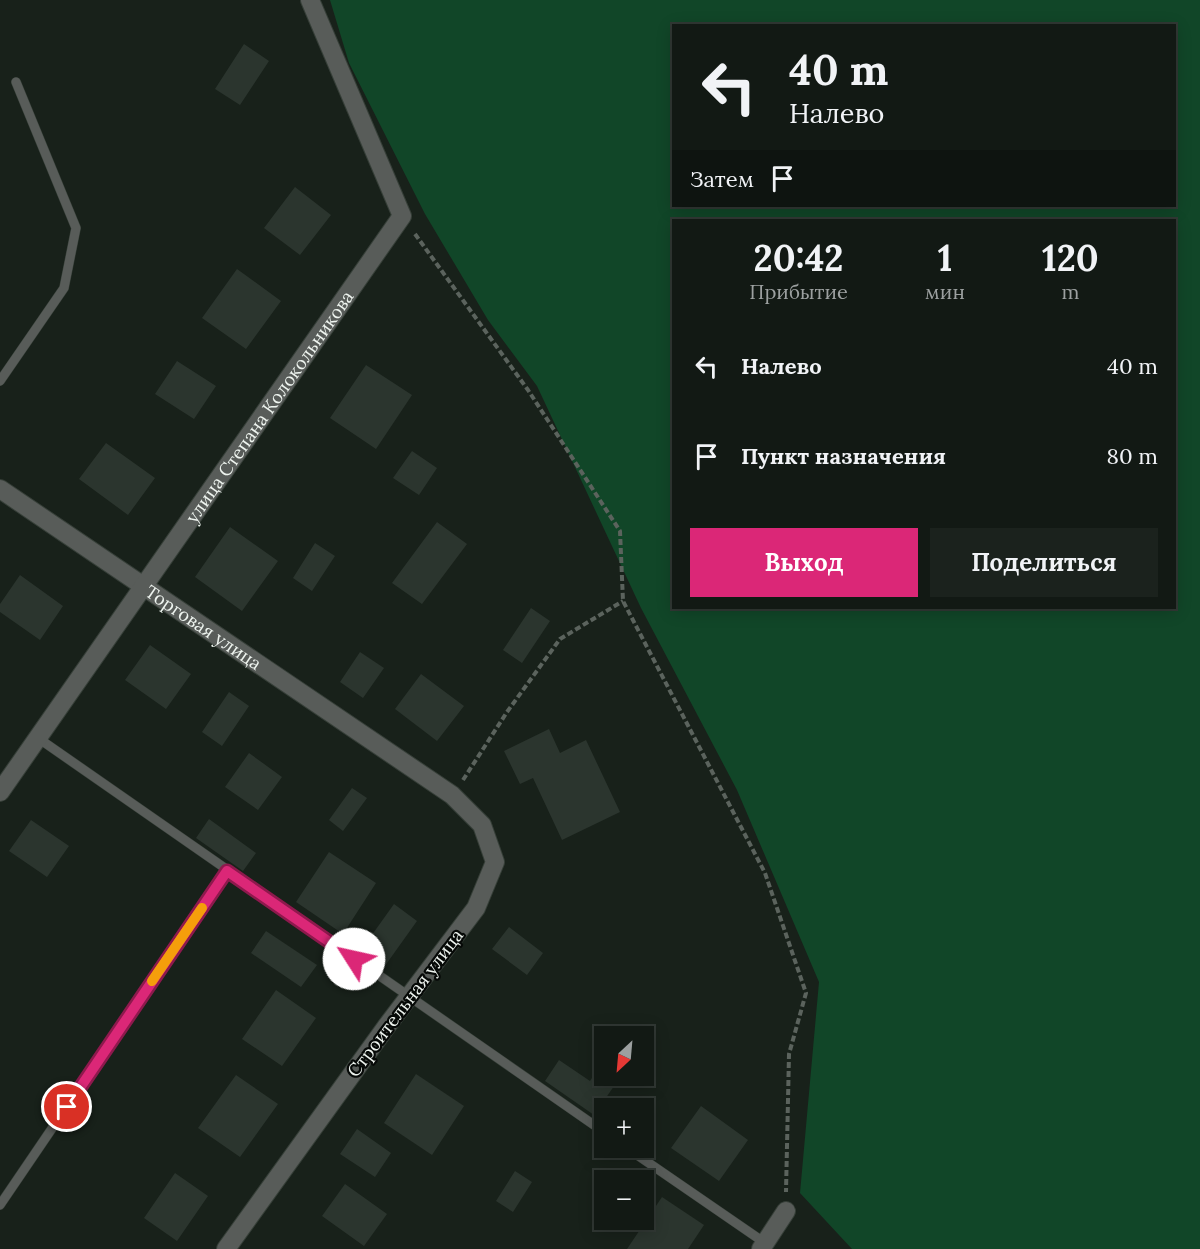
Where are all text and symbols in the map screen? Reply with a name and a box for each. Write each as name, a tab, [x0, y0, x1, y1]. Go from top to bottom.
text: 40 m	[789, 43, 888, 97]
icon: left	[690, 48, 768, 126]
text: Налево	[789, 96, 884, 130]
icon: arrive	[766, 162, 799, 195]
text: Затем	[690, 165, 754, 193]
text: 20:42	[754, 235, 844, 281]
text: 1	[938, 235, 952, 281]
text: 120	[1042, 235, 1099, 281]
text: Прибытие	[749, 279, 848, 304]
text: мин	[925, 279, 965, 304]
text: m	[1061, 279, 1079, 304]
street label: улица Степана Колокольникова	[180, 286, 358, 527]
icon: left	[690, 350, 723, 383]
text: Налево	[741, 352, 822, 380]
text: 40 m	[1107, 352, 1158, 380]
icon: arrive	[690, 440, 723, 473]
text: Пункт назначения	[741, 442, 946, 470]
text: 80 m	[1107, 442, 1158, 470]
button: Выход	[690, 528, 918, 597]
button: Поделиться	[930, 528, 1158, 597]
street label: Торговая улица	[141, 579, 266, 674]
street label: Строительная улица	[342, 924, 468, 1082]
position arrow	[322, 927, 386, 991]
north arrow	[594, 1026, 654, 1086]
map controls	[594, 1026, 654, 1230]
pin	[41, 1081, 92, 1132]
icon: arrive	[50, 1090, 83, 1123]
button: +	[594, 1098, 654, 1158]
button: −	[594, 1170, 654, 1230]

